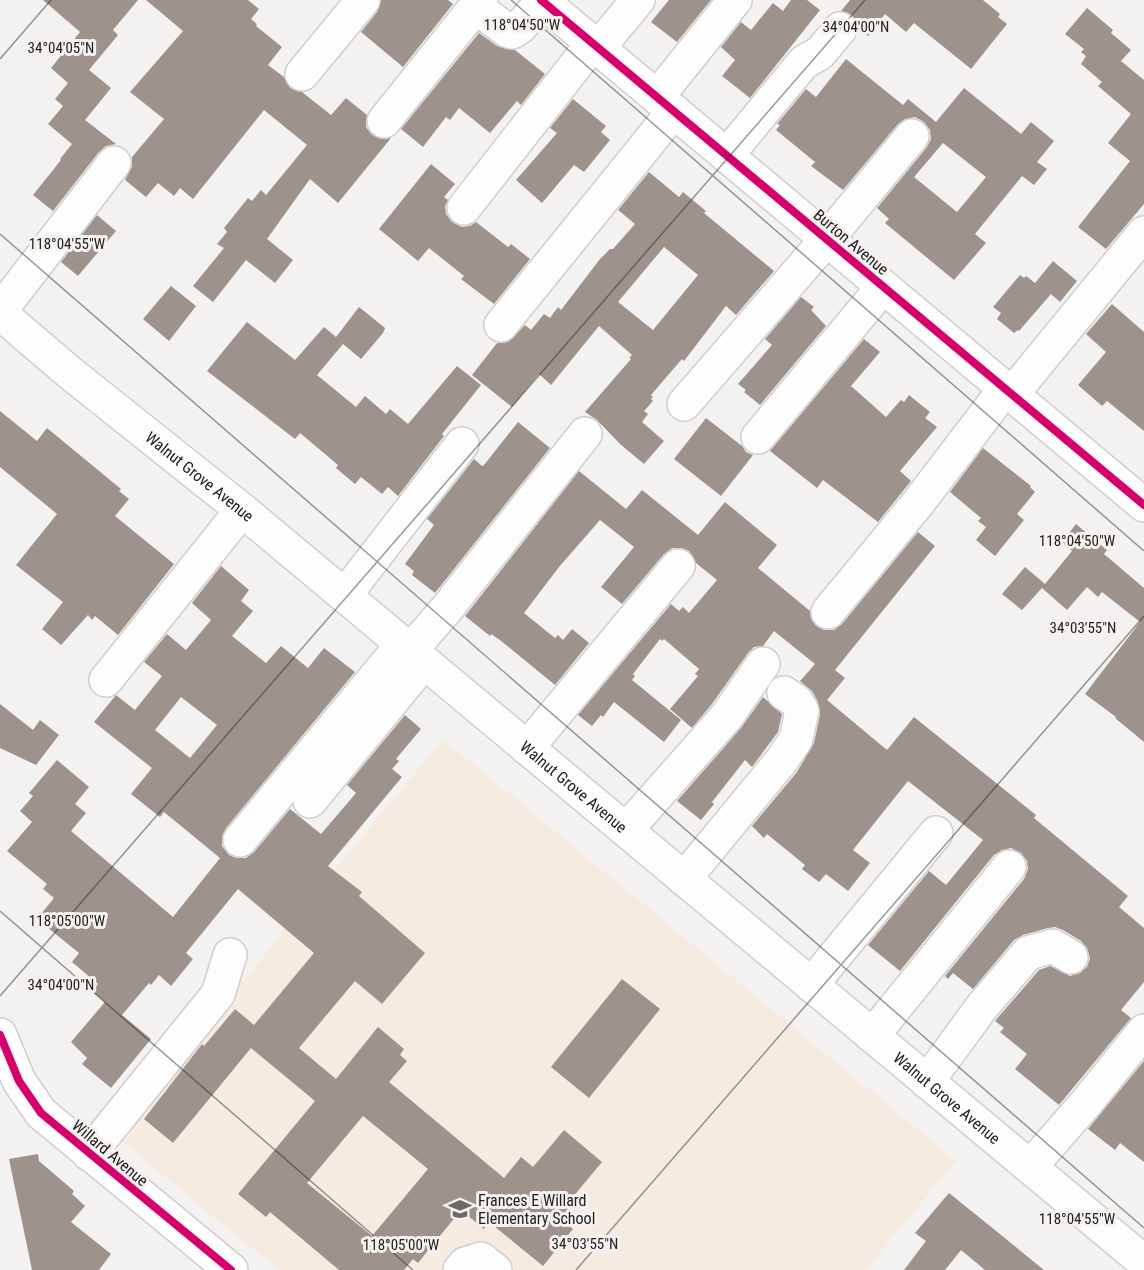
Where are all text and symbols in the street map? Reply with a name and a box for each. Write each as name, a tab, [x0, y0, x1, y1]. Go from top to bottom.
text: 118°04'50"W	[484, 16, 561, 34]
text: 34°04'00"N	[823, 18, 889, 36]
text: 34°04'05"N	[28, 39, 94, 57]
street label: Burton Avenue	[810, 205, 892, 279]
text: 118°04'55"W	[29, 235, 106, 253]
street label: Walnut Grove Avenue	[142, 427, 258, 525]
text: 118°04'50"W	[1039, 532, 1116, 550]
text: 34°03'55"N	[1050, 619, 1116, 637]
street label: Walnut Grove Avenue	[516, 737, 631, 837]
text: 118°05'00"W	[29, 912, 106, 930]
text: 34°04'00"N	[28, 976, 94, 994]
street label: Walnut Grove Avenue	[890, 1048, 1004, 1148]
street label: Willard Avenue	[68, 1116, 152, 1190]
place label: Frances E Willard Elementary School	[478, 1191, 595, 1228]
school or university icon: Frances E Willard Elementary School	[447, 1196, 473, 1222]
text: 118°04'55"W	[1039, 1210, 1116, 1228]
text: 34°03'55"N	[552, 1235, 618, 1253]
text: 118°05'00"W	[363, 1236, 440, 1254]

